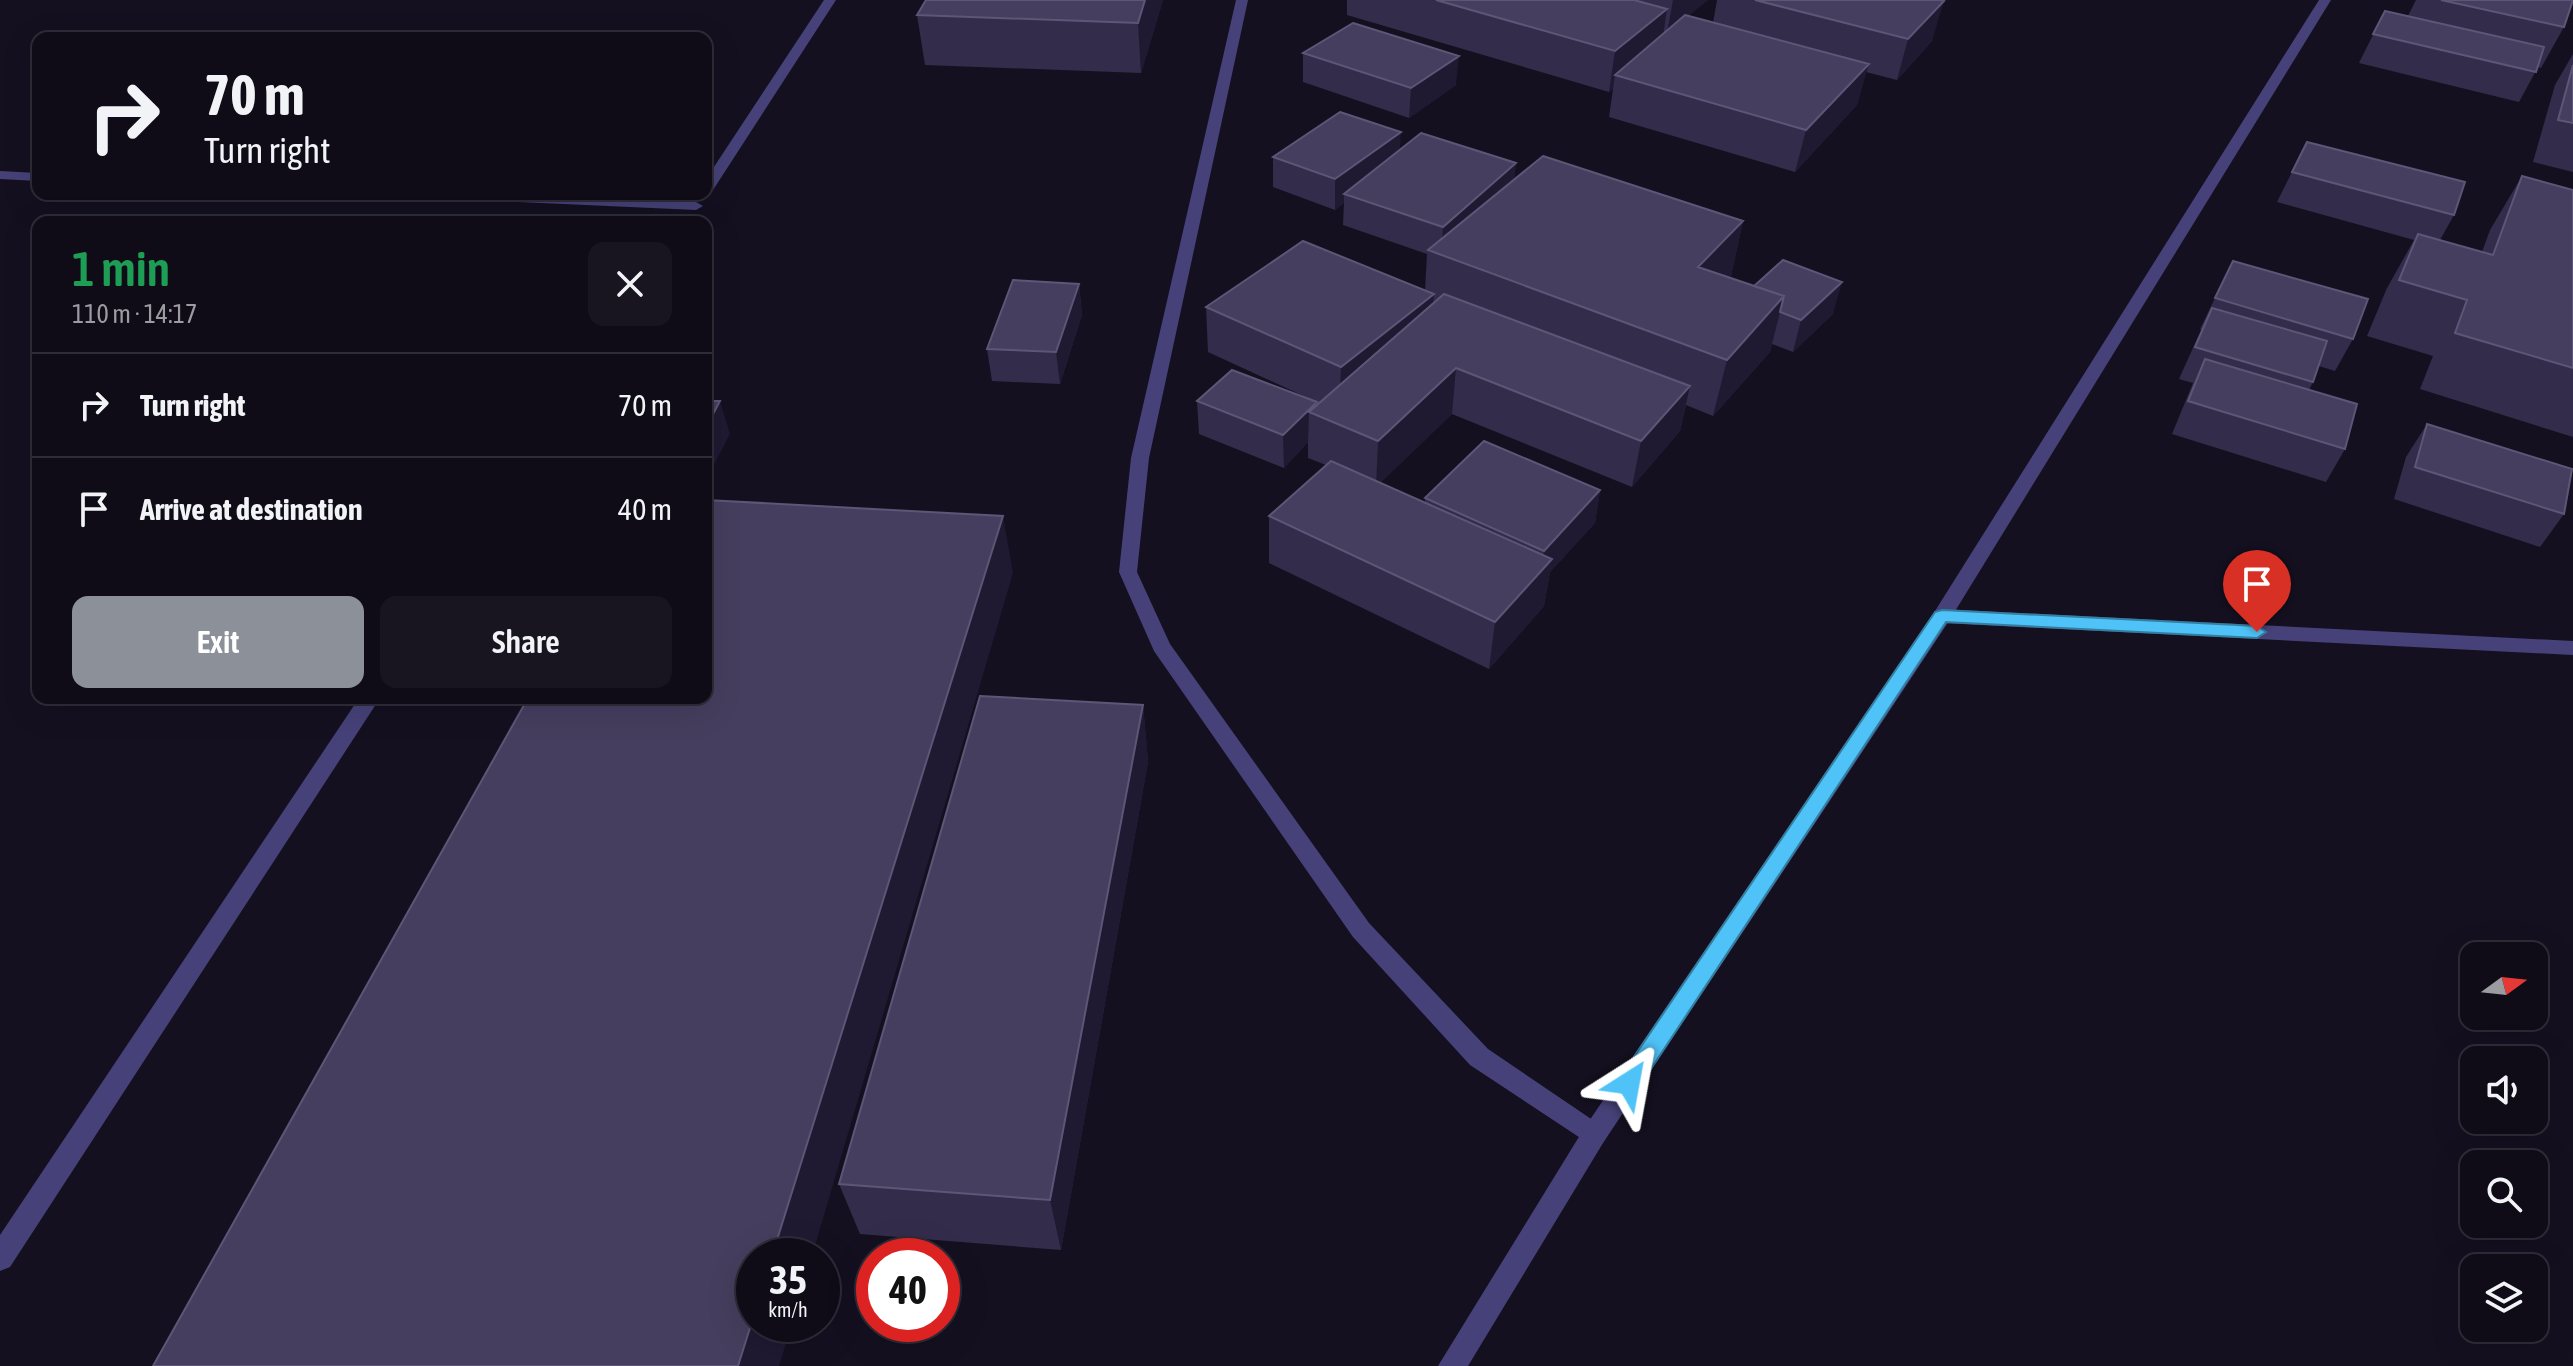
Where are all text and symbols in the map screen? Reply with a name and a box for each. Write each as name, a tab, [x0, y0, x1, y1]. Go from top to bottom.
text: 70 m	[204, 63, 305, 127]
icon: right	[72, 64, 176, 168]
text: Turn right	[204, 129, 331, 171]
text: 1 min	[72, 241, 170, 296]
button: close	[588, 242, 672, 326]
text: 110 m · 14:17	[72, 299, 197, 329]
icon: right	[72, 383, 116, 427]
text: Turn right	[140, 388, 246, 422]
text: 70 m	[618, 388, 672, 422]
icon: arrive	[72, 487, 116, 531]
text: Arrive at destination	[140, 492, 362, 526]
text: 40 m	[618, 492, 672, 526]
pin	[2223, 550, 2291, 632]
icon: arrive	[2235, 562, 2279, 606]
button: Exit	[72, 596, 364, 688]
button: Share	[380, 596, 672, 688]
north arrow	[2460, 942, 2548, 1030]
map controls	[2460, 942, 2548, 1342]
position arrow	[1587, 1041, 1671, 1125]
button: sound	[2460, 1046, 2548, 1134]
button: search	[2460, 1150, 2548, 1238]
speed limit sign: 40	[856, 1238, 960, 1342]
button: layers	[2460, 1254, 2548, 1342]
text: 35	[769, 1257, 807, 1302]
text: km/h	[768, 1298, 808, 1321]

